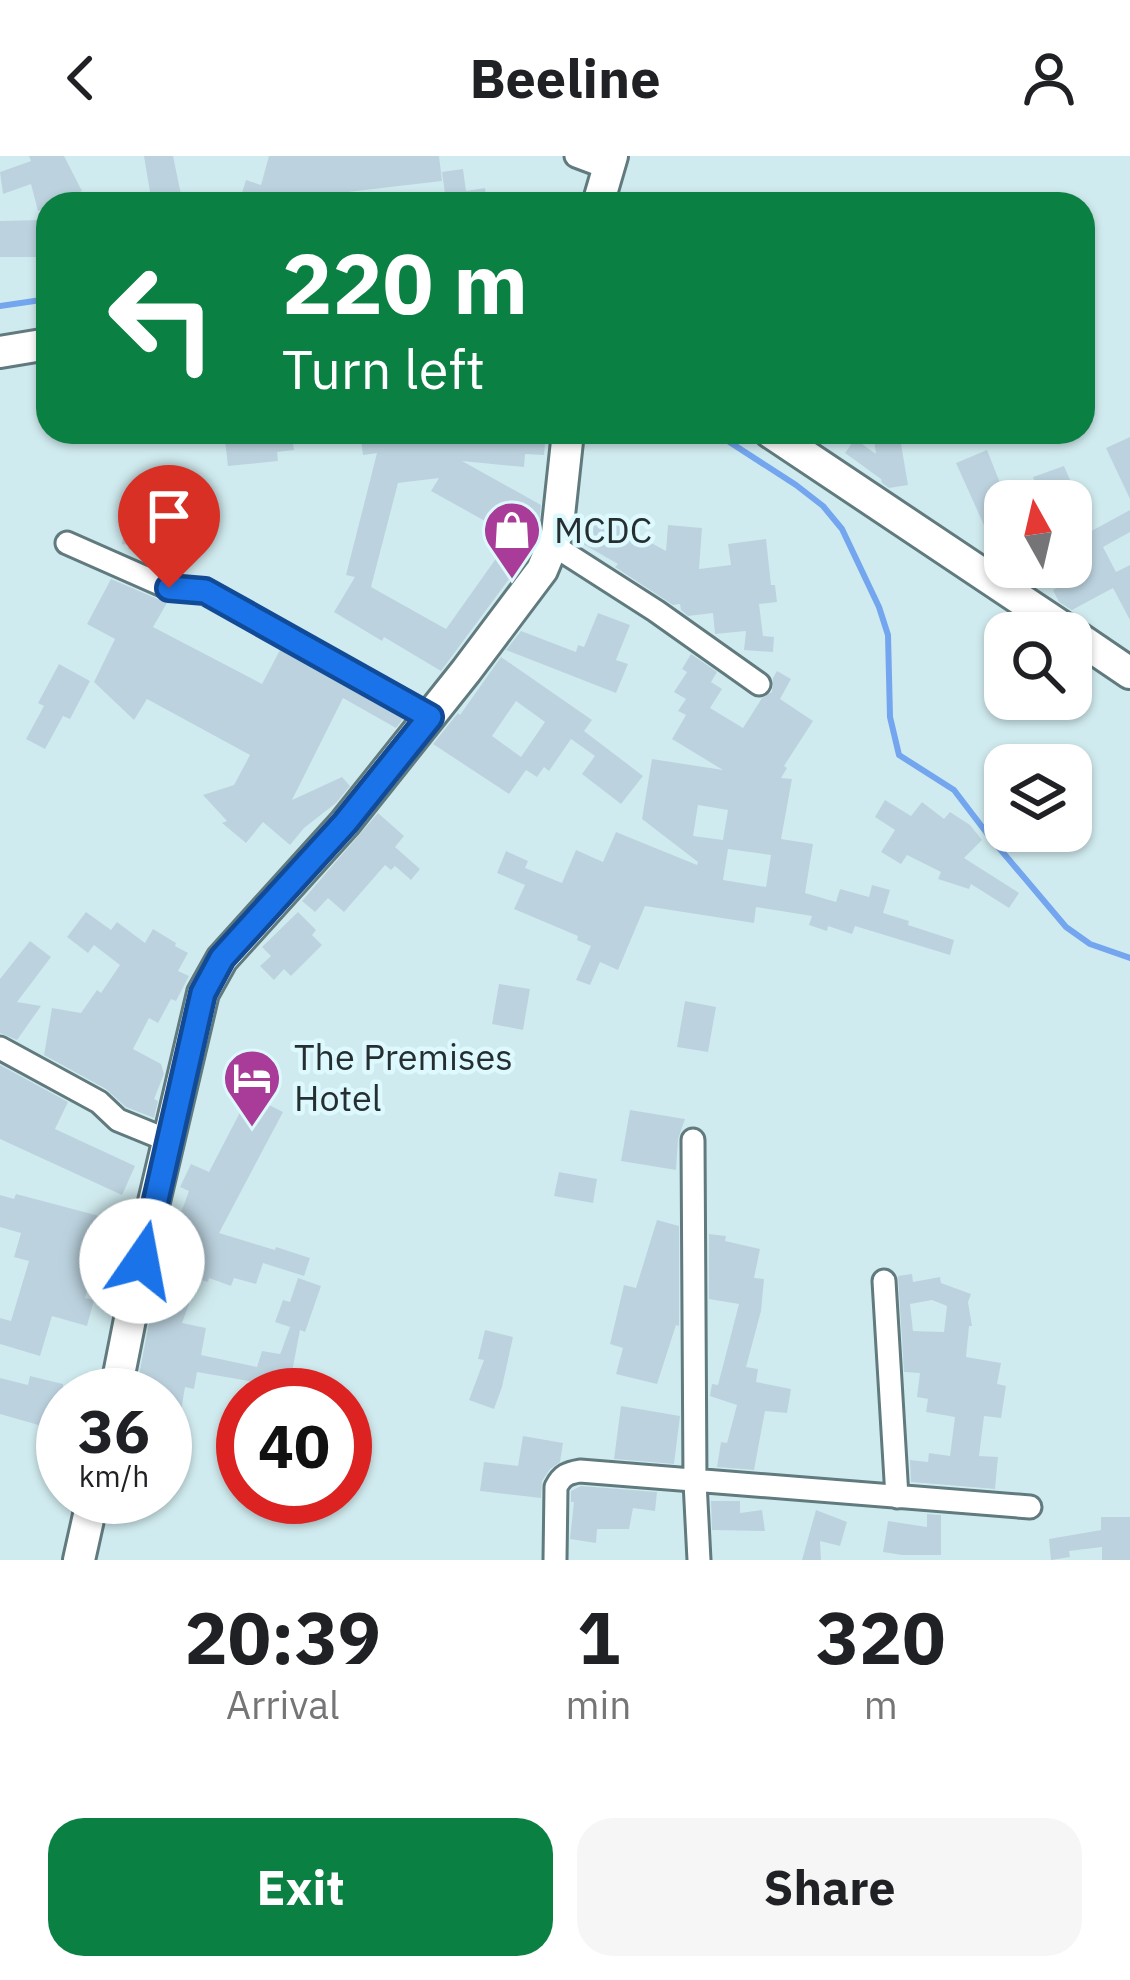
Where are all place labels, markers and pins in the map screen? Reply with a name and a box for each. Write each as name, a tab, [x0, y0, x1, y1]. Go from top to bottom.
pin	[118, 465, 220, 588]
shop icon: MCDC	[481, 499, 543, 581]
place label: MCDC	[554, 506, 652, 553]
place label: The Premises Hotel	[294, 1033, 513, 1121]
hotel icon: The Premises Hotel	[221, 1047, 283, 1129]

